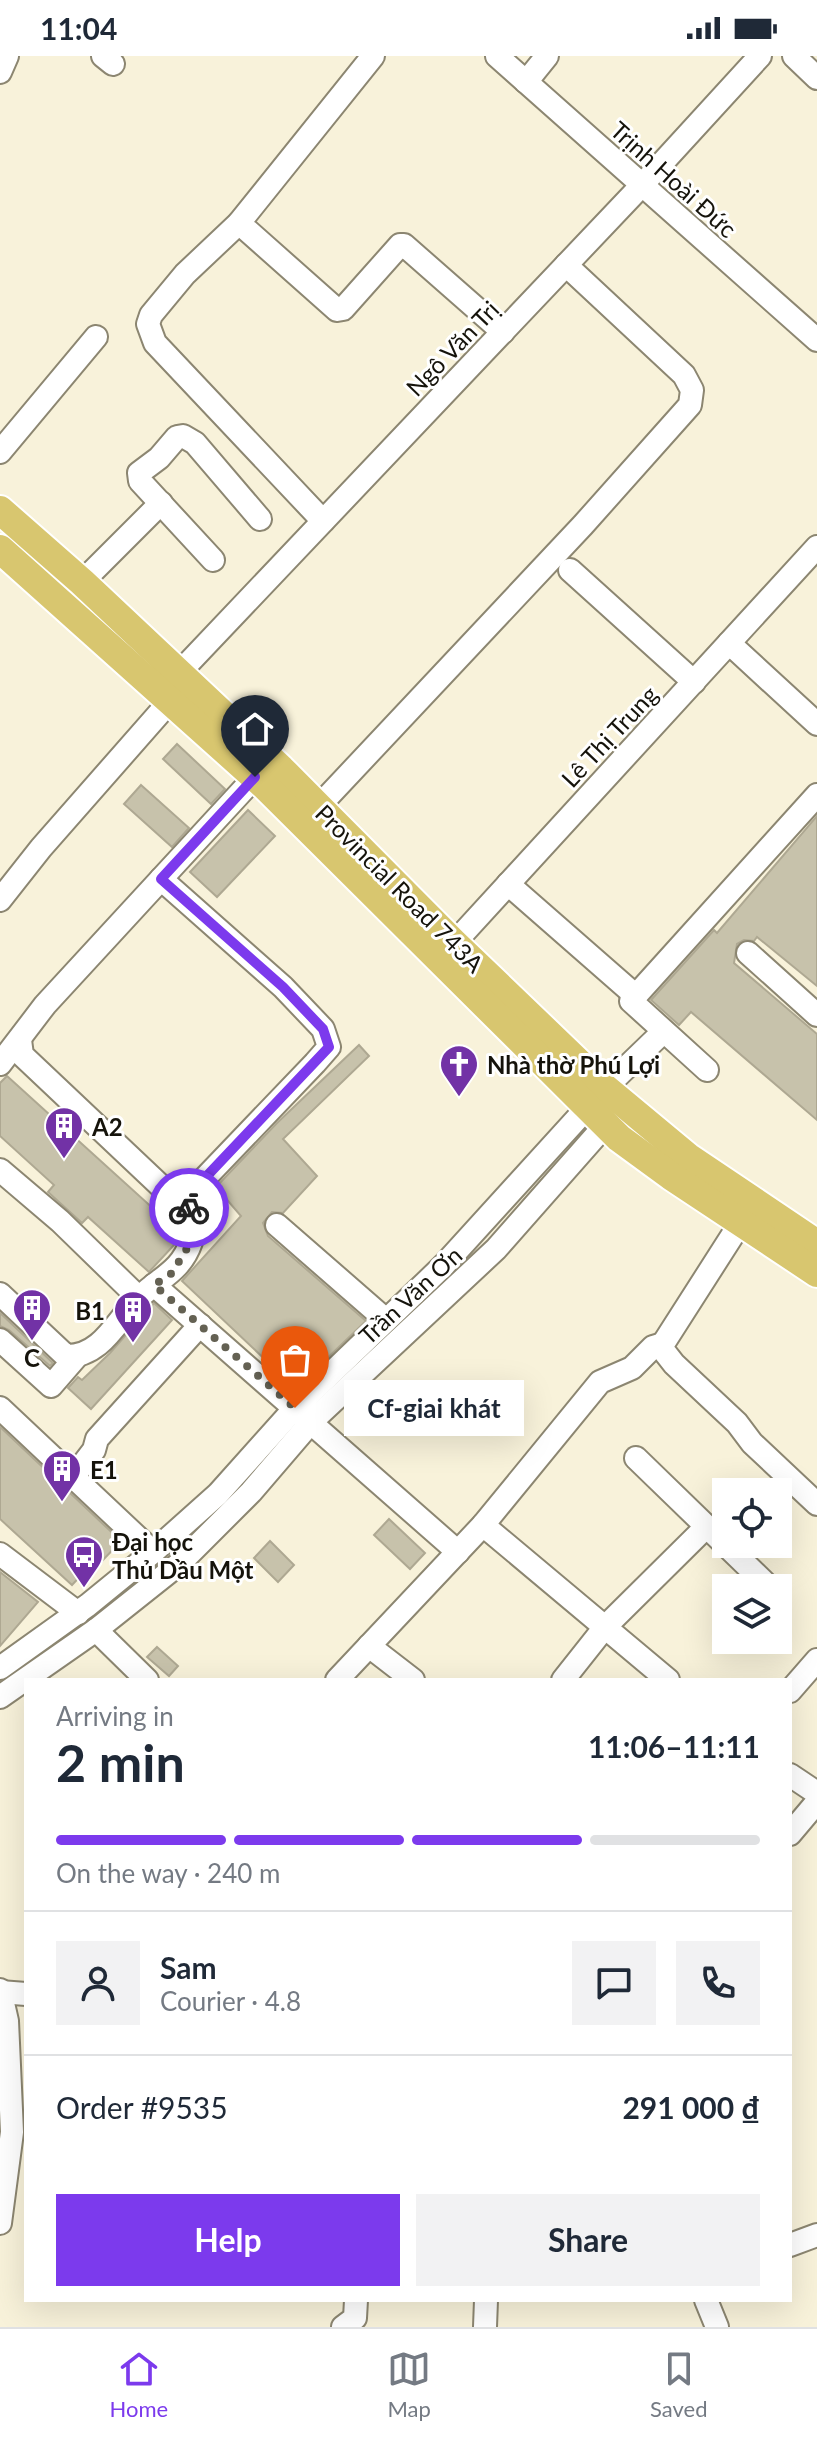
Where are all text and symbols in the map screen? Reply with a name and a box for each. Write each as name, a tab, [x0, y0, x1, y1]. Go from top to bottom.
text: 11:04	[40, 10, 117, 46]
street label: Trịnh Hoài Đức	[605, 115, 743, 243]
street label: Ngô Văn Trị	[400, 295, 504, 401]
street label: Lê Thị Trung	[555, 679, 663, 793]
pin	[221, 695, 289, 777]
icon: home	[233, 707, 277, 751]
street label: Provincial Road 743A	[310, 798, 491, 979]
church icon: Nhà thờ Phú Lợi	[438, 1043, 480, 1098]
place label: Nhà thờ Phú Lợi	[487, 1050, 660, 1079]
building icon: A2	[43, 1105, 85, 1160]
place label: A2	[91, 1112, 123, 1141]
courier	[149, 1168, 229, 1248]
icon: bike	[167, 1186, 211, 1230]
street label: Trần Văn Ơn	[353, 1240, 467, 1350]
building icon: C	[11, 1287, 53, 1342]
building icon: B1	[112, 1289, 154, 1344]
place label: B1	[75, 1296, 105, 1325]
pin	[261, 1326, 329, 1408]
icon: bag	[273, 1338, 317, 1382]
place label: C	[24, 1343, 40, 1372]
callout: Cf-giai khát	[343, 1380, 523, 1436]
text: Cf-giai khát	[367, 1392, 501, 1424]
building icon: E1	[41, 1448, 83, 1503]
place label: E1	[90, 1455, 118, 1484]
map controls	[712, 1478, 792, 1654]
button: locate	[712, 1478, 792, 1558]
place label: Đại học Thủ Dầu Một	[111, 1527, 253, 1584]
bus stop icon: Đại học Thủ Dầu Một	[63, 1534, 105, 1589]
button: layers	[712, 1574, 792, 1654]
text: Arriving in	[56, 1700, 174, 1732]
text: 11:06–11:11	[588, 1728, 760, 1764]
text: 2 min	[56, 1731, 185, 1793]
text: On the way · 240 m	[56, 1857, 280, 1889]
button: person	[56, 1941, 140, 2025]
button: chat	[572, 1941, 656, 2025]
button: phone	[676, 1941, 760, 2025]
text: Sam	[160, 1949, 217, 1985]
text: Courier · 4.8	[160, 1985, 301, 2017]
text: Order #9535	[56, 2089, 228, 2125]
text: 291 000 ₫	[622, 2089, 760, 2125]
button: Help	[56, 2194, 400, 2286]
button: Share	[416, 2194, 760, 2286]
tab: Home	[109, 2347, 168, 2422]
tab: Map	[387, 2347, 431, 2422]
tab: Saved	[650, 2347, 707, 2422]

